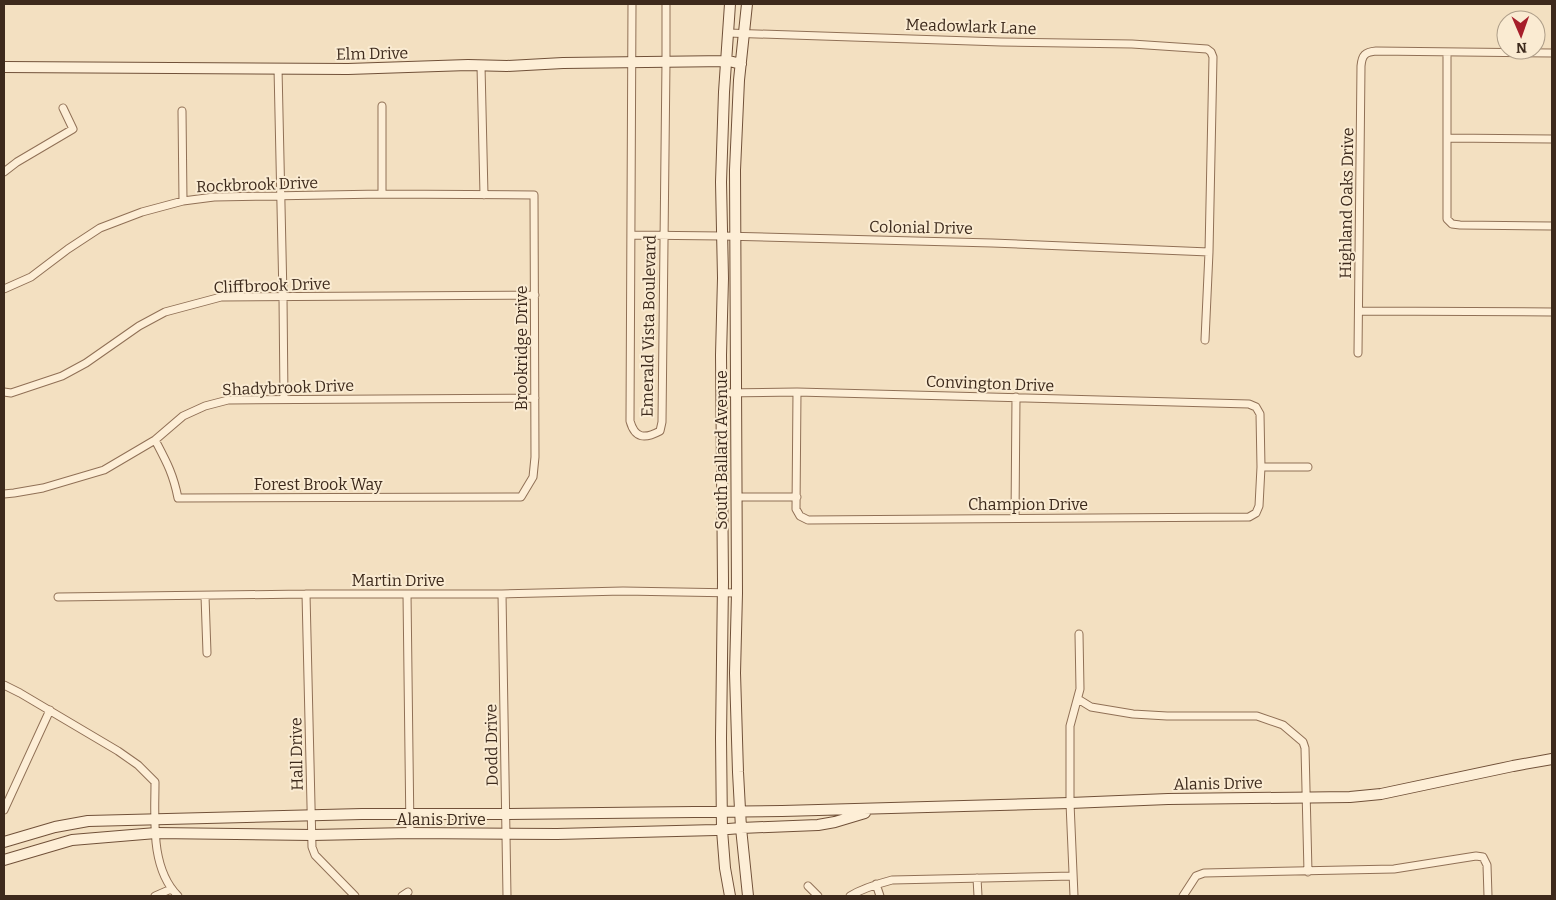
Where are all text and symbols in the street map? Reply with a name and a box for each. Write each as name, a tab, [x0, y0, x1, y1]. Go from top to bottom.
north arrow	[1496, 10, 1546, 60]
street label: Meadowlark Lane	[905, 15, 1037, 38]
text: N	[1516, 39, 1527, 56]
street label: Elm Drive	[336, 43, 408, 64]
street label: Highland Oaks Drive	[1336, 127, 1357, 279]
street label: Rockbrook Drive	[196, 173, 318, 196]
street label: Colonial Drive	[869, 217, 973, 238]
street label: Emerald Vista Boulevard	[637, 234, 660, 417]
street label: Cliffbrook Drive	[213, 274, 331, 297]
street label: Brookridge Drive	[512, 285, 531, 411]
street label: South Ballard Avenue	[712, 370, 731, 530]
street label: Convington Drive	[925, 372, 1054, 395]
street label: Shadybrook Drive	[222, 376, 354, 399]
street label: Forest Brook Way	[254, 475, 383, 494]
street label: Champion Drive	[968, 495, 1088, 514]
street label: Martin Drive	[351, 571, 445, 590]
street label: Dodd Drive	[481, 704, 502, 786]
street label: Hall Drive	[286, 717, 307, 791]
street label: Alanis Drive	[1173, 773, 1263, 794]
street label: Alanis Drive	[396, 810, 486, 829]

